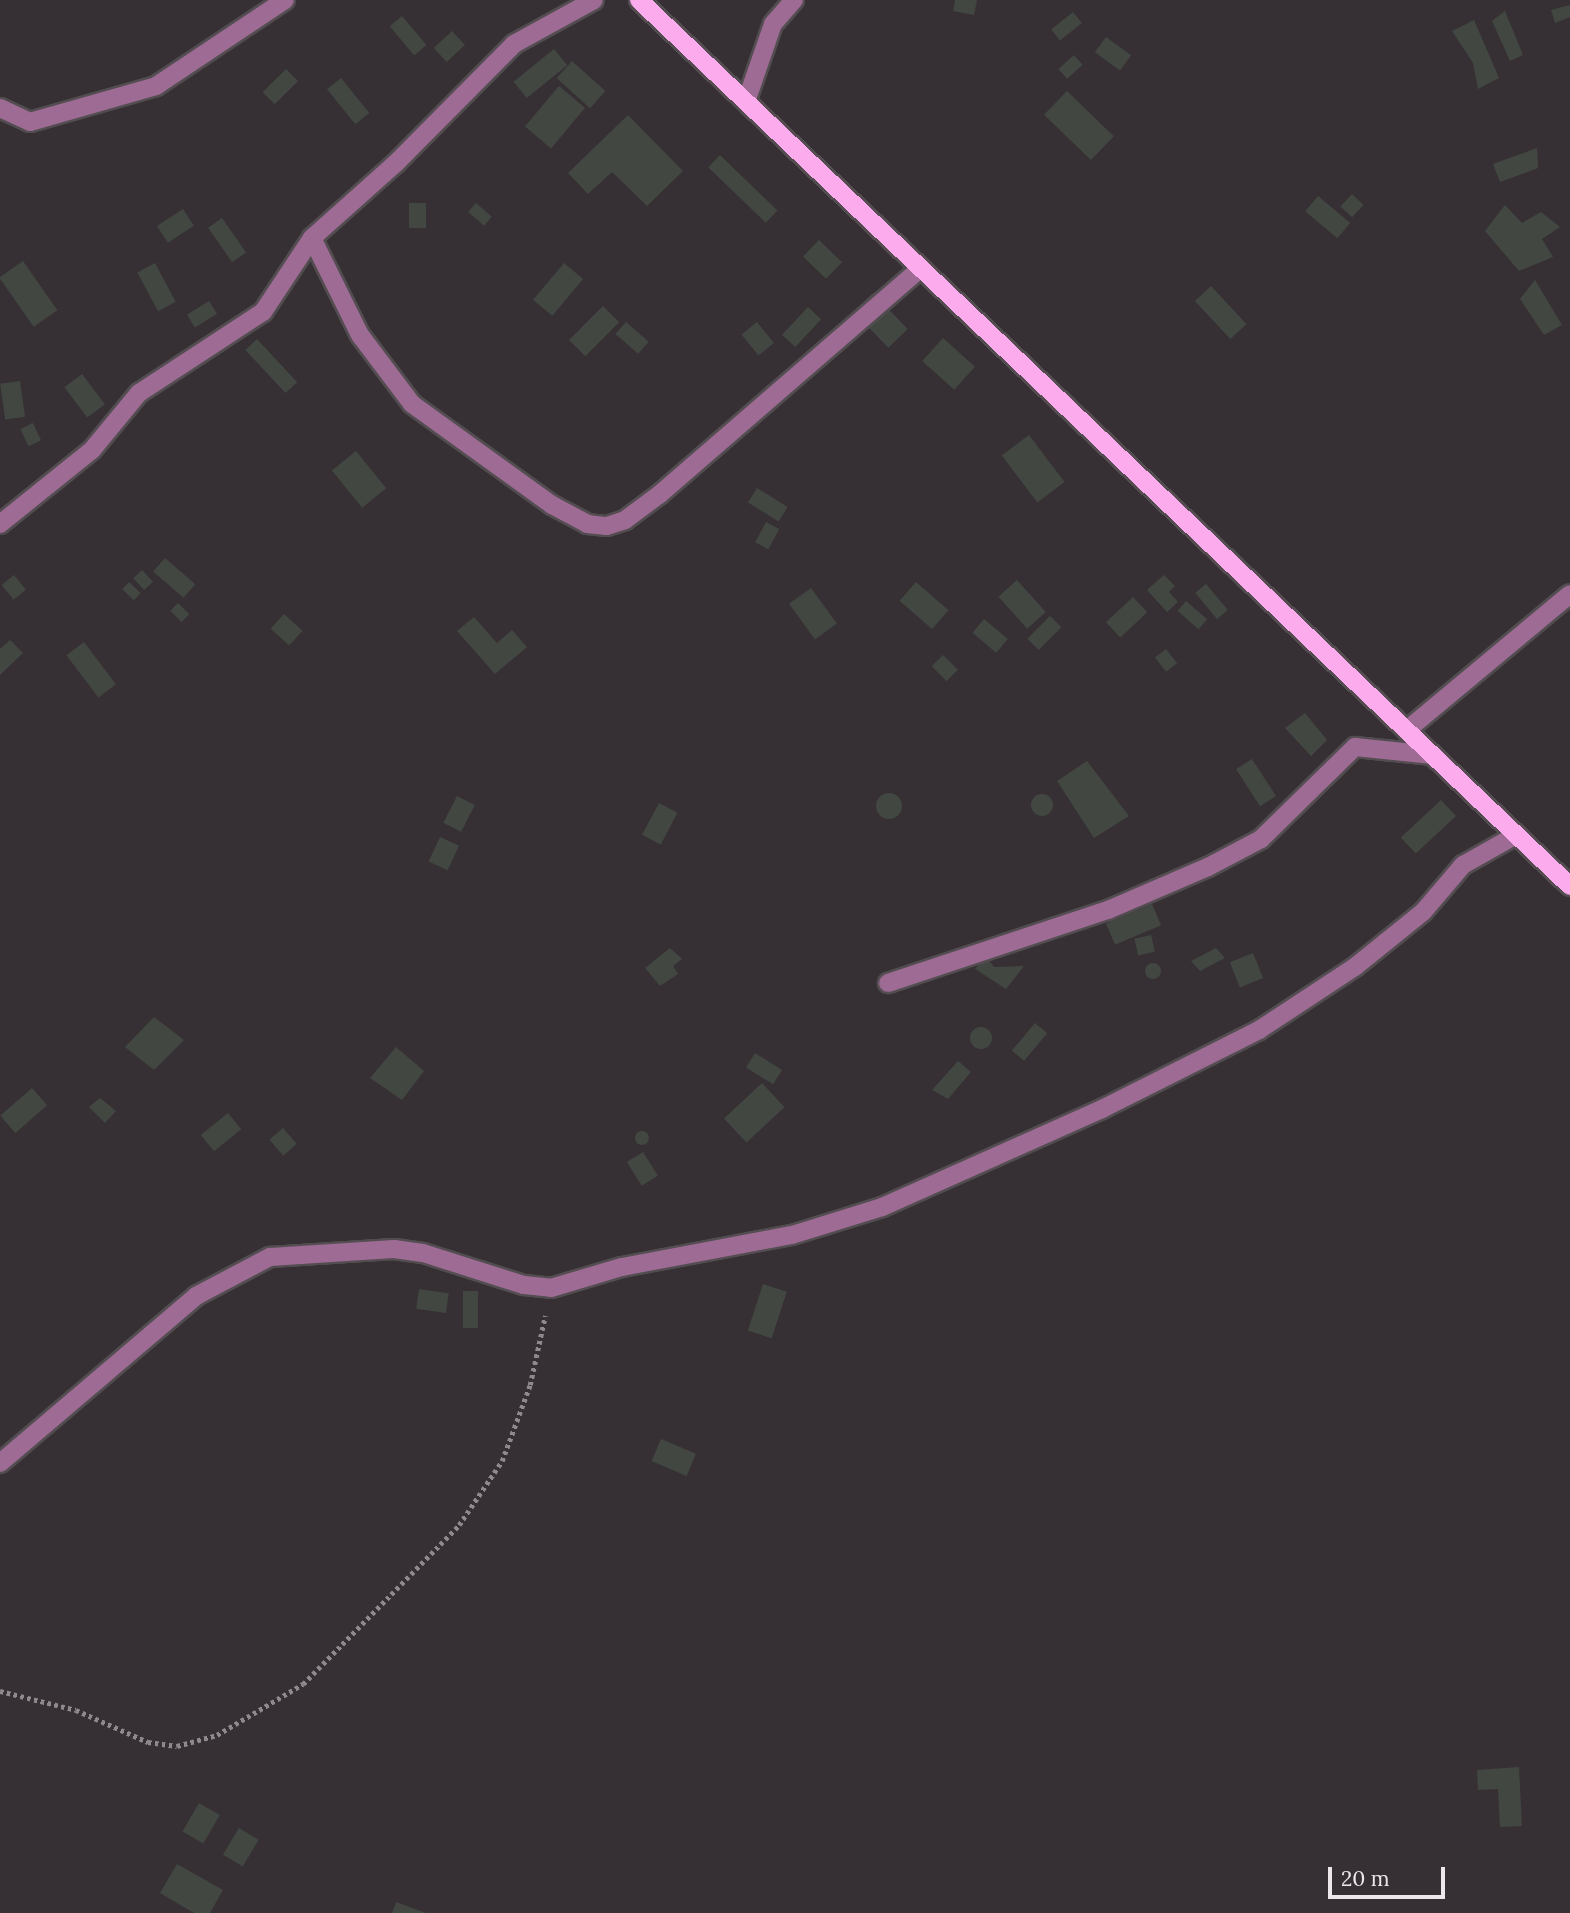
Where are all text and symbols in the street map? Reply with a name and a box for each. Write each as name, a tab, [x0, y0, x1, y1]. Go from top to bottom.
scale bar	[1332, 1854, 1449, 1898]
text: 20 m	[1341, 1865, 1390, 1892]

